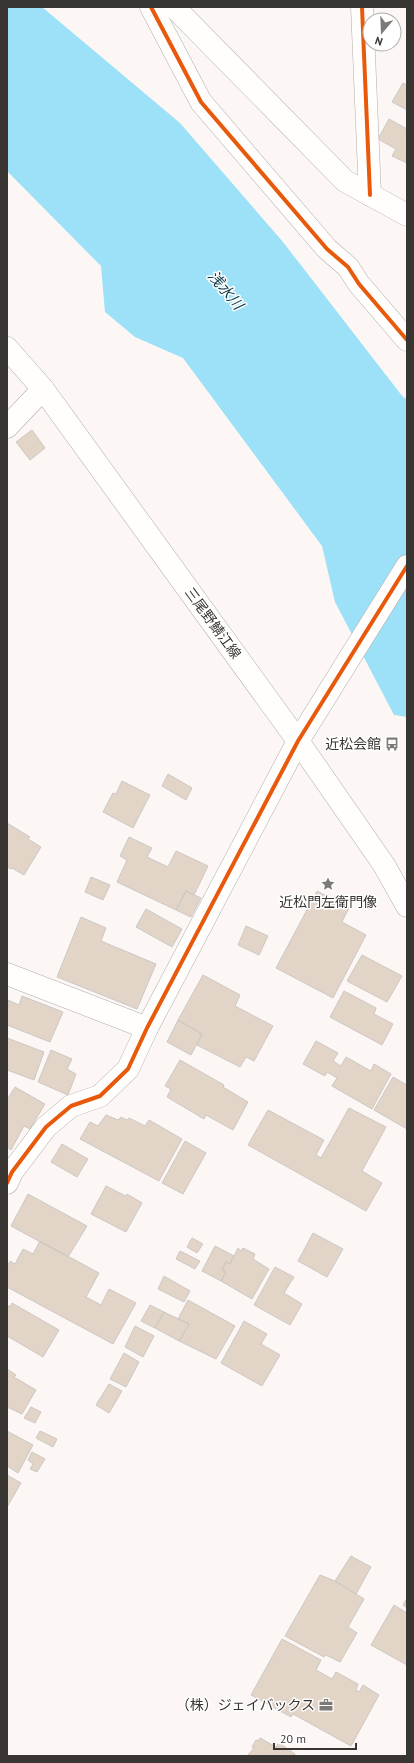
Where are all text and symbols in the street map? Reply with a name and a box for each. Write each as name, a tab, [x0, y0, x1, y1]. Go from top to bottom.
north arrow	[362, 12, 402, 52]
text: N	[373, 34, 384, 49]
water label: 浅水川	[204, 267, 249, 315]
street label: 三尾野鯖江線	[181, 584, 245, 662]
place label: 近松会館	[325, 735, 381, 753]
bus stop icon: 近松会館	[384, 736, 400, 752]
place icon: 近松門左衛門像	[320, 876, 336, 892]
place label: 近松門左衛門像	[279, 893, 377, 911]
place label: （株）ジェイバックス	[176, 1696, 315, 1714]
office icon: （株）ジェイバックス	[318, 1697, 334, 1713]
scale bar	[274, 1725, 356, 1751]
text: 20 m	[280, 1731, 306, 1746]

